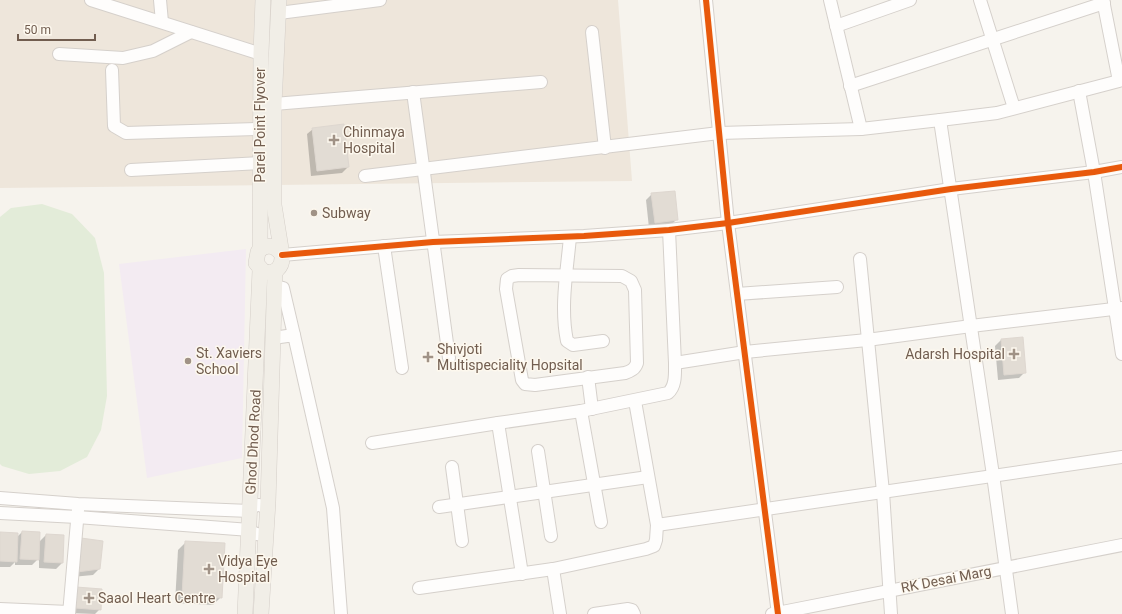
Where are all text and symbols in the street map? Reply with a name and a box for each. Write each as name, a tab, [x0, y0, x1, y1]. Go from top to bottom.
scale bar	[18, 16, 95, 42]
text: 50 m	[24, 23, 51, 37]
street label: Parel Point Flyover	[252, 67, 268, 183]
place label: Chinmaya Hospital	[343, 124, 405, 156]
marker: Chinmaya Hospital	[328, 134, 340, 146]
place label: Subway	[322, 205, 371, 221]
marker: Subway	[309, 208, 319, 218]
place label: Shivjoti Multispeciality Hopsital	[437, 341, 583, 373]
place label: St. Xaviers School	[196, 345, 262, 377]
place label: Adarsh Hospital	[905, 346, 1005, 362]
marker: Adarsh Hospital	[1008, 348, 1020, 360]
marker: Shivjoti Multispeciality Hopsital	[422, 351, 434, 363]
marker: St. Xaviers School	[183, 356, 193, 366]
street label: Ghod Dhod Road	[242, 389, 264, 495]
place label: Vidya Eye Hospital	[218, 553, 278, 585]
street label: RK Desai Marg	[900, 562, 992, 596]
marker: Vidya Eye Hospital	[203, 563, 215, 575]
place label: Saaol Heart Centre	[98, 590, 215, 606]
marker: Saaol Heart Centre	[83, 592, 95, 604]

